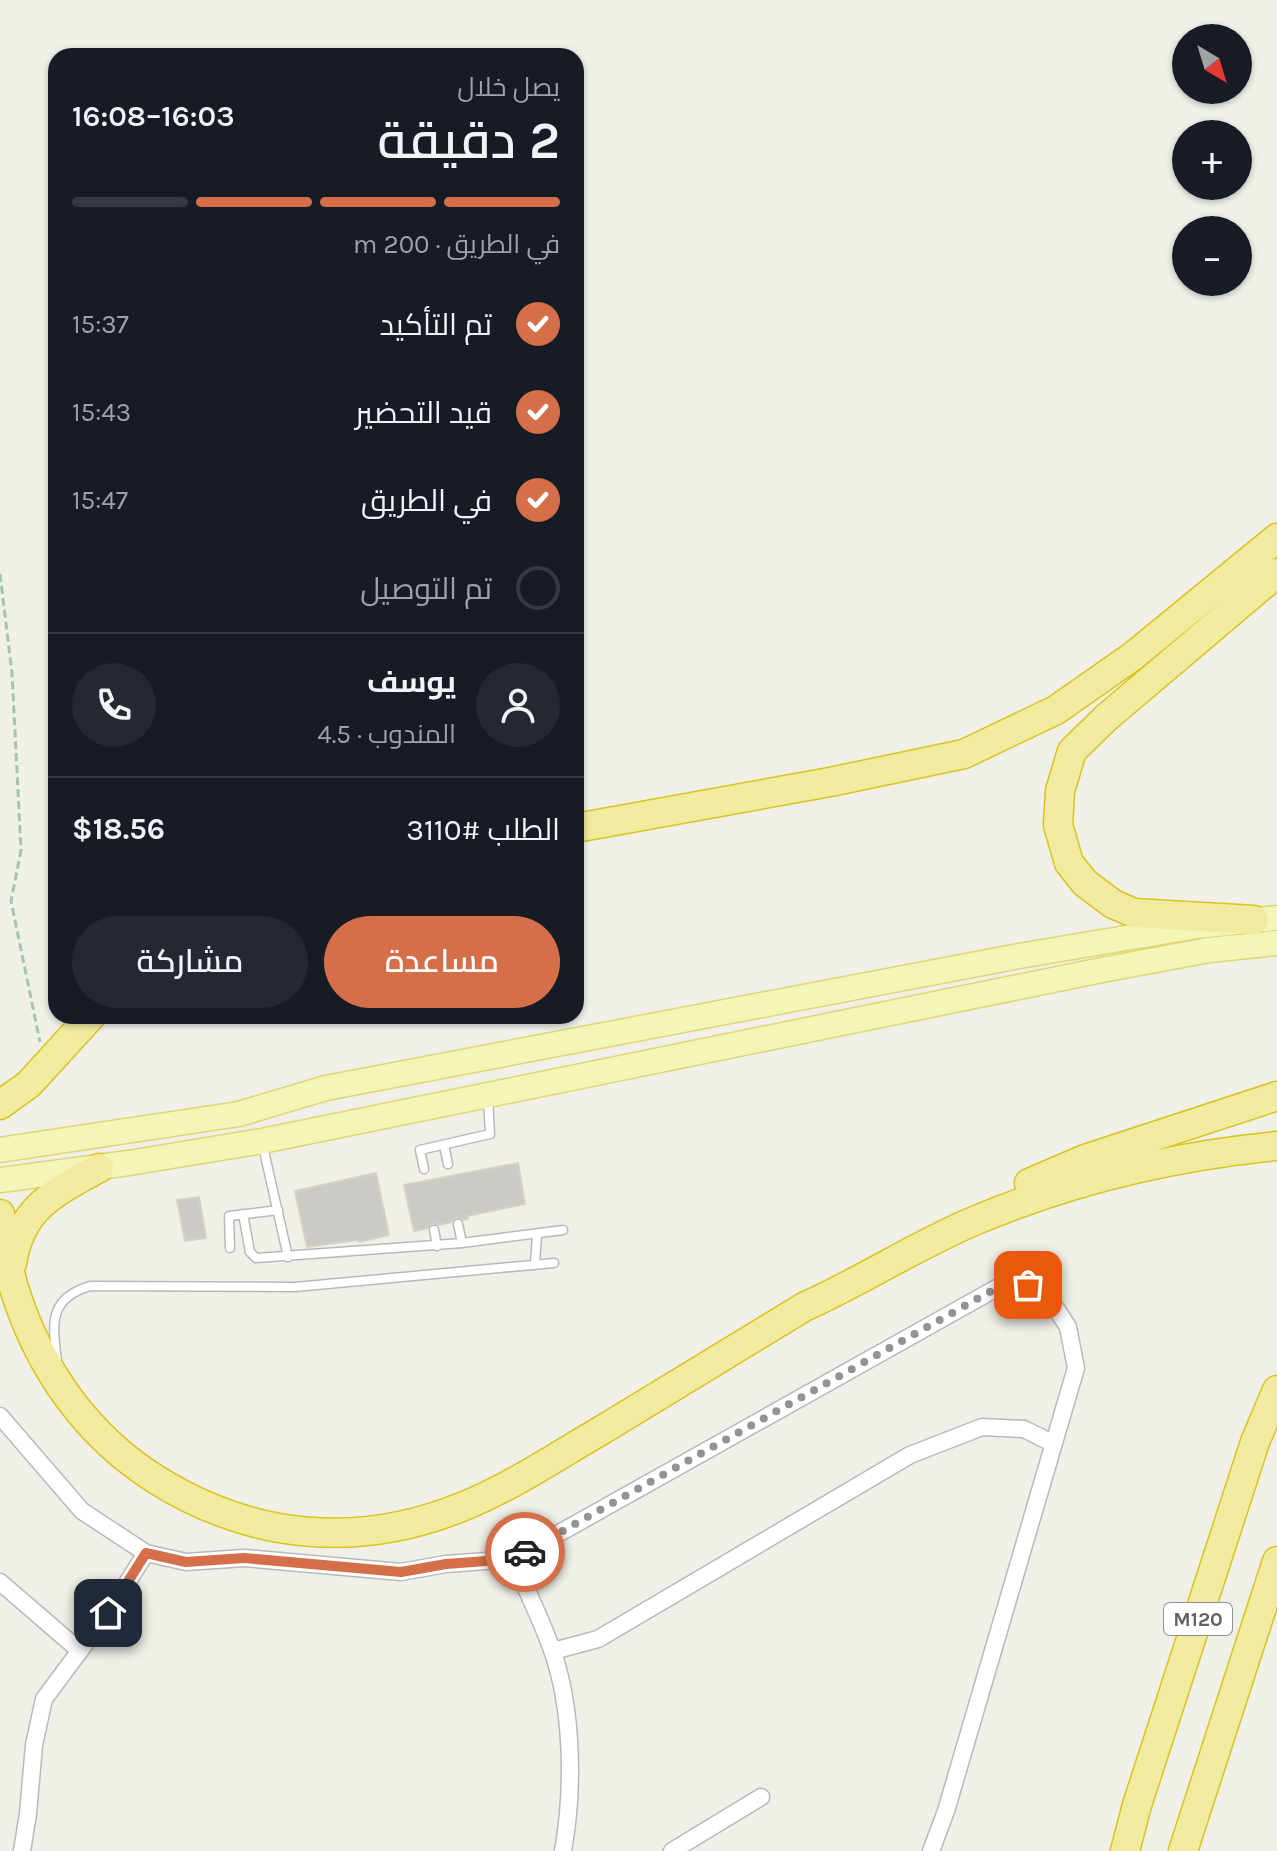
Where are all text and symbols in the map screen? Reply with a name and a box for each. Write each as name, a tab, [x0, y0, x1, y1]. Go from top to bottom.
north arrow	[1172, 24, 1252, 104]
map controls	[1172, 24, 1252, 296]
text: يصل خلال	[457, 72, 560, 103]
text: 16:03–16:08	[72, 98, 235, 134]
text: 2 دقيقة	[377, 110, 560, 171]
button: +	[1172, 120, 1252, 200]
button: −	[1172, 216, 1252, 296]
text: في الطريق · 200 m	[353, 229, 560, 260]
icon: check	[516, 302, 560, 346]
text: تم التأكيد	[379, 307, 492, 343]
text: 15:37	[72, 309, 129, 340]
icon: check	[516, 390, 560, 434]
text: قيد التحضير	[355, 395, 492, 431]
text: 15:43	[72, 397, 131, 428]
icon: check	[516, 478, 560, 522]
text: في الطريق	[361, 483, 492, 519]
text: 15:47	[72, 485, 128, 516]
text: تم التوصيل	[360, 571, 492, 607]
button: phone	[72, 663, 156, 747]
button: person	[476, 663, 560, 747]
text: يوسف	[367, 664, 456, 700]
text: المندوب · 4.5	[317, 719, 456, 750]
text: $18.56	[72, 811, 165, 847]
text: الطلب #3110	[406, 812, 560, 848]
button: مشاركة	[72, 916, 308, 1008]
button: مساعدة	[324, 916, 560, 1008]
pin	[994, 1251, 1062, 1319]
icon: bag	[1006, 1263, 1050, 1307]
courier	[485, 1512, 565, 1592]
icon: car	[503, 1530, 547, 1574]
pin	[74, 1579, 142, 1647]
icon: home	[86, 1591, 130, 1635]
road number: M120	[1164, 1603, 1232, 1635]

